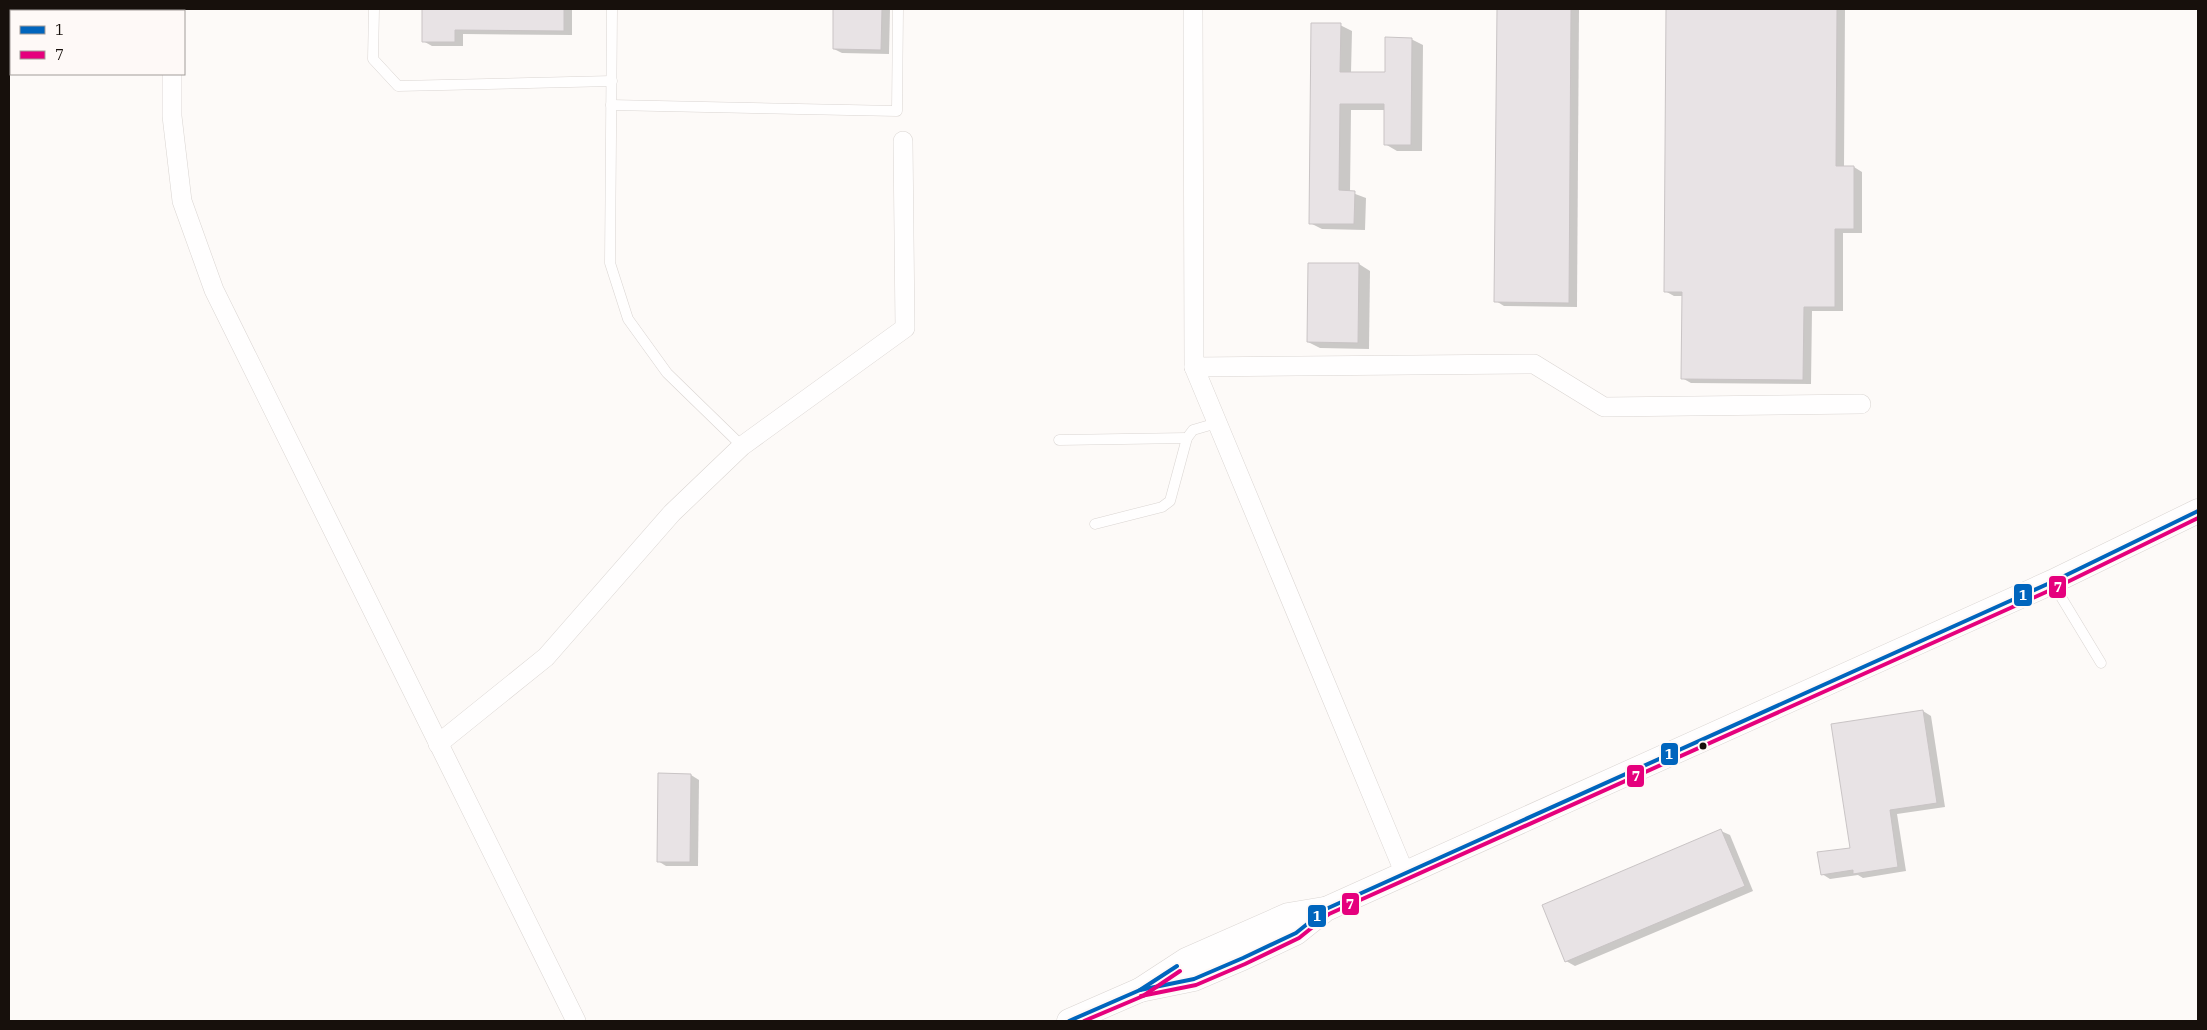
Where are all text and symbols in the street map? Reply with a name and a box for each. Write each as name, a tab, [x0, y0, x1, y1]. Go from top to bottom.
legend	[10, 10, 185, 75]
text: 1	[55, 20, 64, 39]
text: 7	[55, 45, 64, 64]
line badge: 7	[2048, 575, 2067, 599]
text: 7	[2054, 578, 2062, 596]
line badge: 1	[2013, 583, 2033, 607]
text: 1	[2019, 586, 2027, 604]
unlabelled marker	[1698, 741, 1708, 751]
line badge: 1	[1660, 742, 1679, 766]
text: 1	[1665, 745, 1673, 763]
line badge: 7	[1626, 764, 1645, 788]
text: 7	[1632, 767, 1640, 785]
line badge: 7	[1341, 892, 1360, 916]
text: 7	[1346, 895, 1354, 913]
line badge: 1	[1307, 904, 1327, 928]
text: 1	[1313, 907, 1321, 925]

